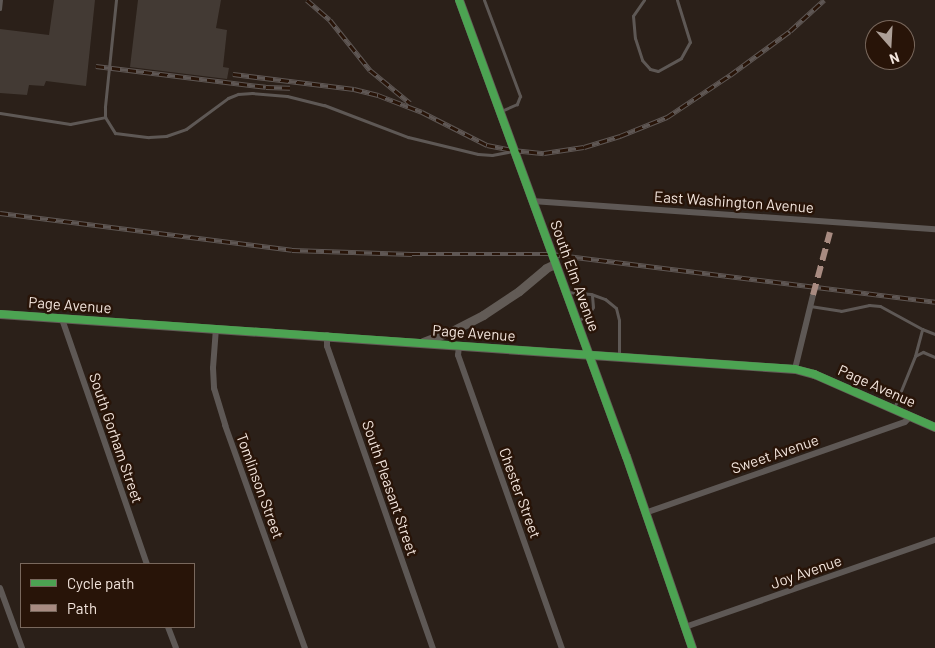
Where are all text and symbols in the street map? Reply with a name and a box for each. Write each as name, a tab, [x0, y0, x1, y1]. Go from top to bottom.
north arrow	[865, 20, 915, 70]
text: N	[888, 49, 902, 68]
street label: East Washington Avenue	[654, 187, 814, 217]
street label: South Elm Avenue	[547, 218, 603, 334]
street label: Page Avenue	[28, 293, 112, 317]
street label: Page Avenue	[432, 321, 516, 345]
street label: Page Avenue	[835, 361, 919, 411]
street label: South Gorham Street	[85, 371, 147, 505]
street label: South Pleasant Street	[358, 418, 422, 558]
street label: Tomlinson Street	[233, 431, 287, 541]
street label: Sweet Avenue	[729, 431, 821, 477]
street label: Chester Street	[495, 445, 545, 541]
street label: Joy Avenue	[768, 551, 844, 593]
legend	[20, 563, 195, 628]
text: Cycle path	[67, 574, 134, 592]
text: Path	[67, 599, 97, 617]

